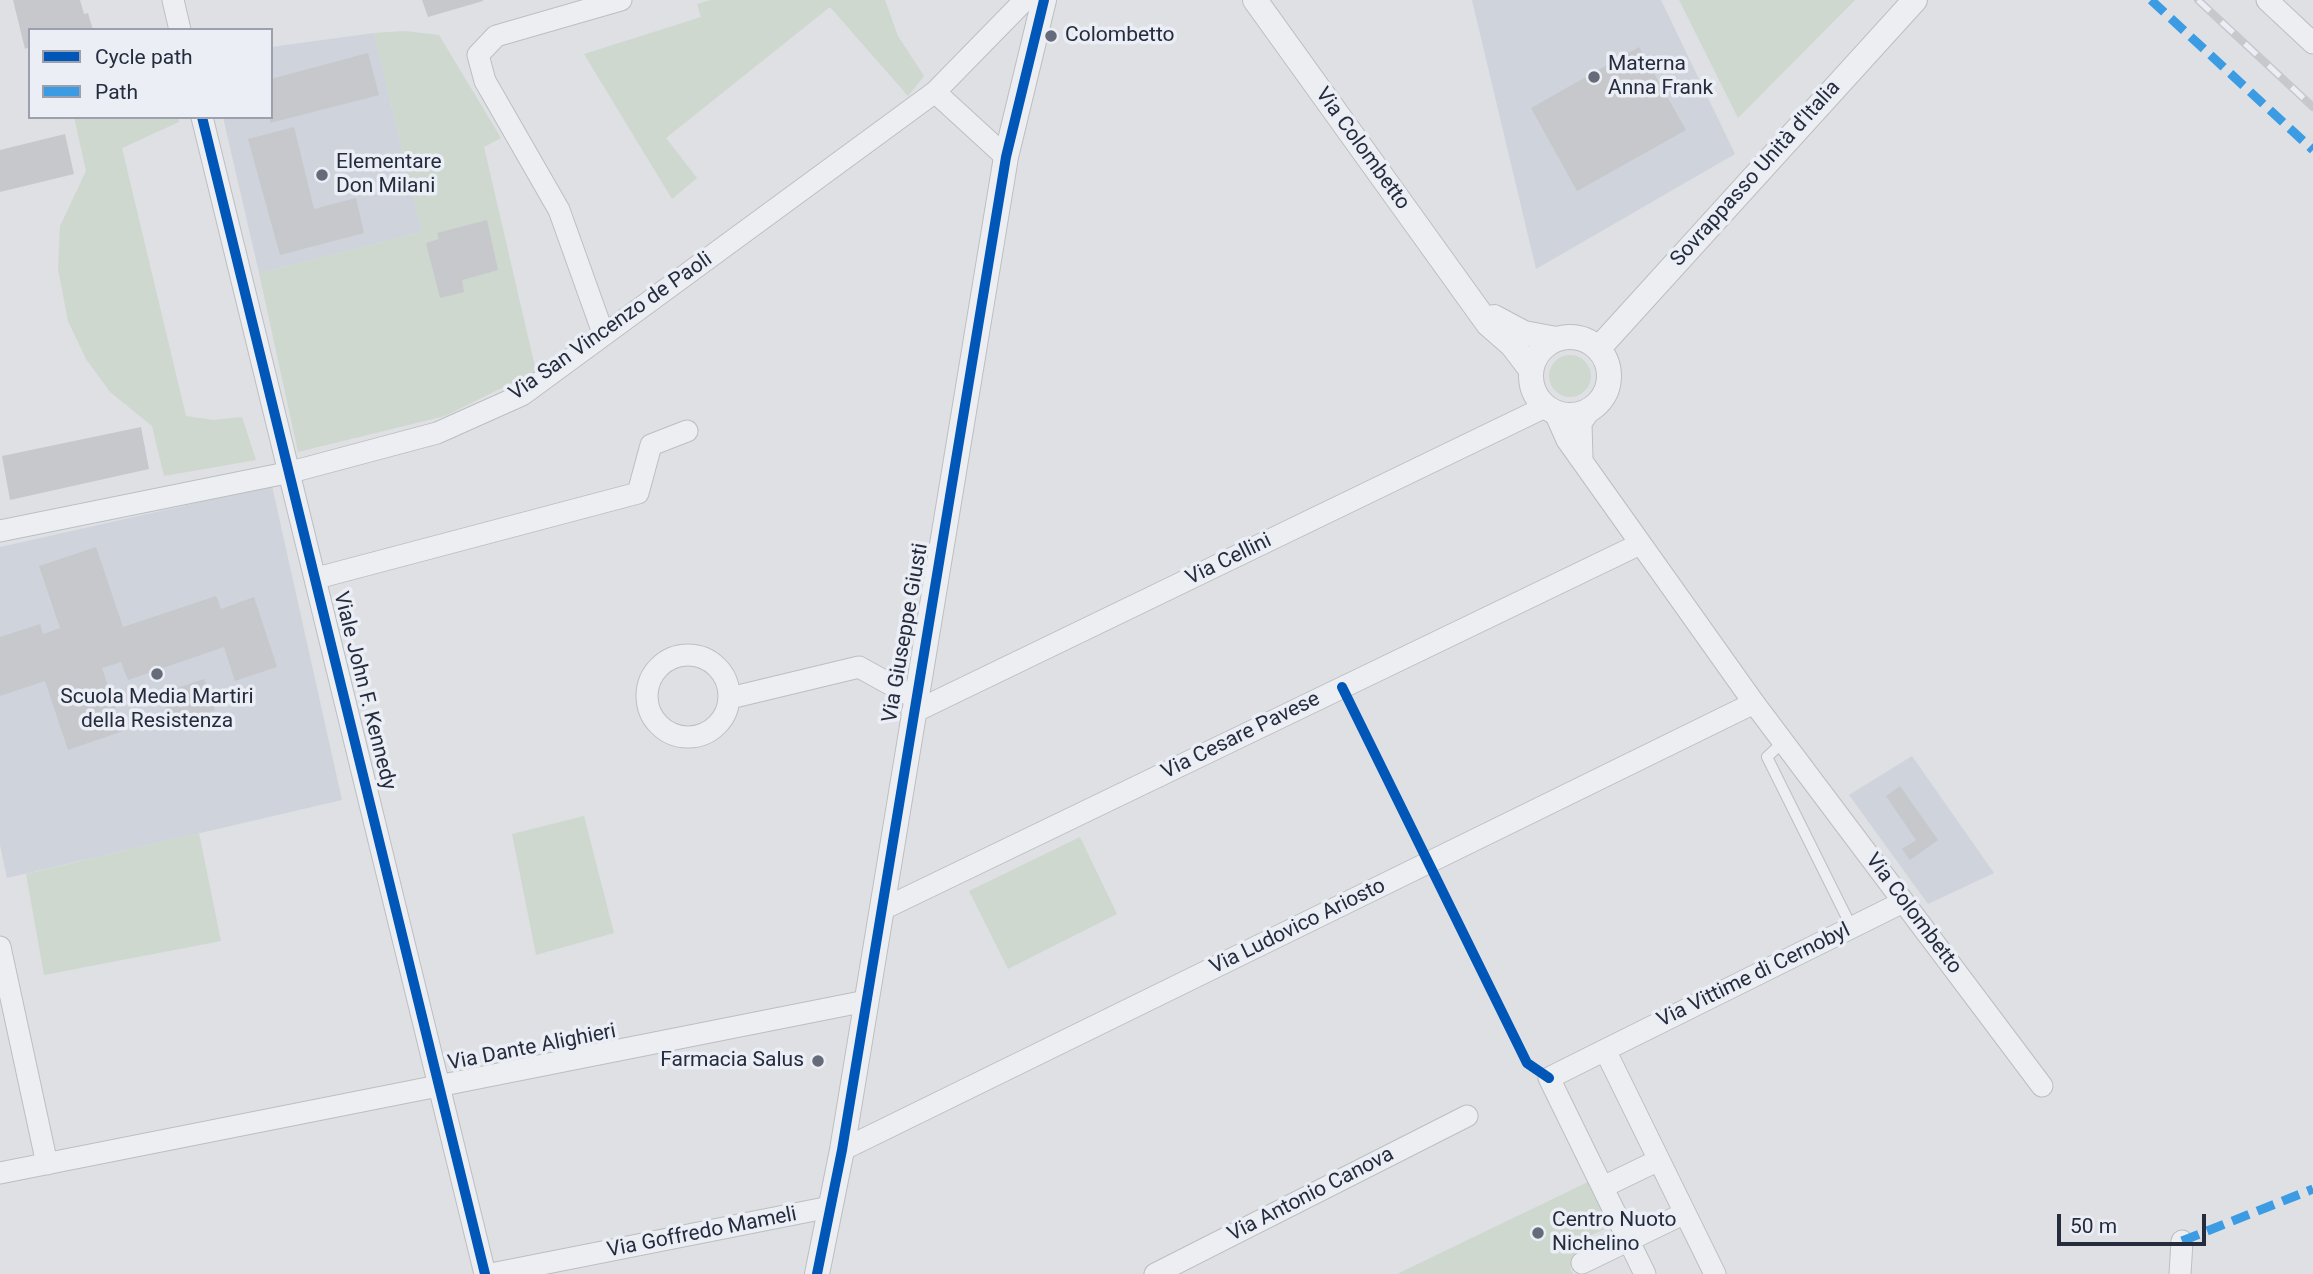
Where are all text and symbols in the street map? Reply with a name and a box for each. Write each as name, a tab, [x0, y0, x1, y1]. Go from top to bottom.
place label: Colombetto	[1065, 23, 1175, 49]
legend	[28, 28, 273, 119]
marker: Colombetto	[1043, 28, 1059, 44]
text: Cycle path	[95, 45, 193, 69]
place label: Materna Anna Frank	[1608, 52, 1713, 102]
marker: Materna Anna Frank	[1586, 69, 1602, 85]
street label: Sovrappasso Unità d'Italia	[1666, 76, 1846, 272]
text: Path	[95, 80, 138, 104]
street label: Via Colombetto	[1309, 83, 1415, 215]
place label: Elementare Don Milani	[336, 150, 442, 200]
marker: Elementare Don Milani	[314, 167, 330, 183]
street label: Via San Vincenzo de Paoli	[505, 247, 717, 407]
street label: Via Cellini	[1182, 529, 1276, 591]
street label: Via Giuseppe Giusti	[878, 541, 934, 725]
street label: Viale John F. Kennedy	[327, 589, 401, 793]
marker: Scuola Media Martiri della Resistenza	[149, 666, 165, 682]
place label: Scuola Media Martiri della Resistenza	[60, 685, 254, 735]
street label: Via Cesare Pavese	[1158, 687, 1324, 785]
street label: Via Colombetto	[1859, 849, 1967, 979]
street label: Via Ludovico Ariosto	[1206, 874, 1390, 980]
street label: Via Vittime di Cernobyl	[1653, 918, 1855, 1034]
street label: Via Dante Alighieri	[446, 1019, 618, 1077]
place label: Farmacia Salus	[660, 1048, 804, 1074]
marker: Farmacia Salus	[810, 1053, 826, 1069]
street label: Via Antonio Canova	[1224, 1142, 1398, 1248]
scale bar	[2061, 1200, 2210, 1244]
street label: Via Goffredo Mameli	[605, 1202, 799, 1264]
place label: Centro Nuoto Nichelino	[1552, 1208, 1677, 1258]
text: 50 m	[2070, 1214, 2117, 1238]
marker: Centro Nuoto Nichelino	[1530, 1225, 1546, 1241]

